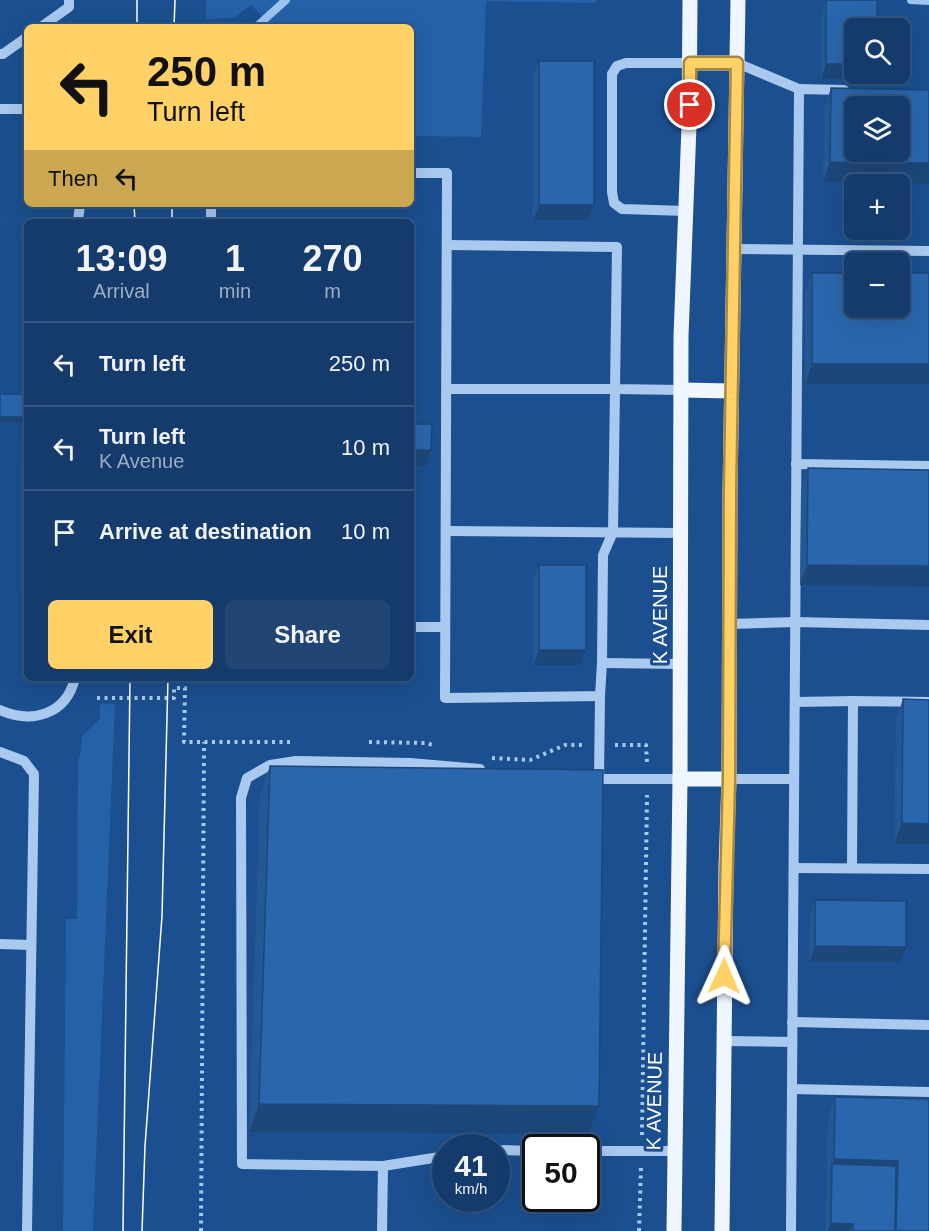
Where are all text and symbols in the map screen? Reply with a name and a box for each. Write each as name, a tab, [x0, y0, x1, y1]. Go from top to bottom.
map controls	[844, 18, 910, 318]
button: search	[844, 18, 910, 84]
icon: left	[48, 48, 126, 126]
text: 250 m	[147, 48, 266, 95]
pin	[664, 79, 715, 130]
icon: arrive	[673, 88, 706, 121]
button: layers	[844, 96, 910, 162]
text: Turn left	[147, 97, 245, 127]
icon: left	[110, 162, 143, 195]
text: Then	[48, 166, 98, 191]
button: +	[844, 174, 910, 240]
text: 13:09	[75, 238, 167, 279]
text: 1	[225, 238, 245, 279]
text: 270	[302, 238, 363, 279]
button: −	[844, 252, 910, 318]
text: Arrival	[93, 280, 150, 302]
text: min	[219, 280, 251, 302]
text: m	[324, 280, 341, 302]
icon: left	[48, 348, 81, 381]
text: Turn left	[99, 351, 185, 376]
text: 250 m	[329, 351, 390, 376]
text: Turn left	[99, 424, 185, 449]
icon: left	[48, 432, 81, 465]
text: 10 m	[341, 435, 390, 460]
text: K Avenue	[99, 450, 184, 472]
icon: arrive	[48, 516, 81, 549]
text: Arrive at destination	[99, 519, 312, 544]
text: 10 m	[341, 519, 390, 544]
street label: K AVENUE	[649, 566, 671, 664]
button: Exit	[48, 600, 213, 669]
button: Share	[225, 600, 390, 669]
position arrow	[692, 944, 756, 1008]
street label: K AVENUE	[642, 1052, 666, 1150]
speed limit sign: 50	[522, 1134, 600, 1212]
text: 41	[454, 1149, 488, 1182]
text: km/h	[455, 1180, 487, 1197]

